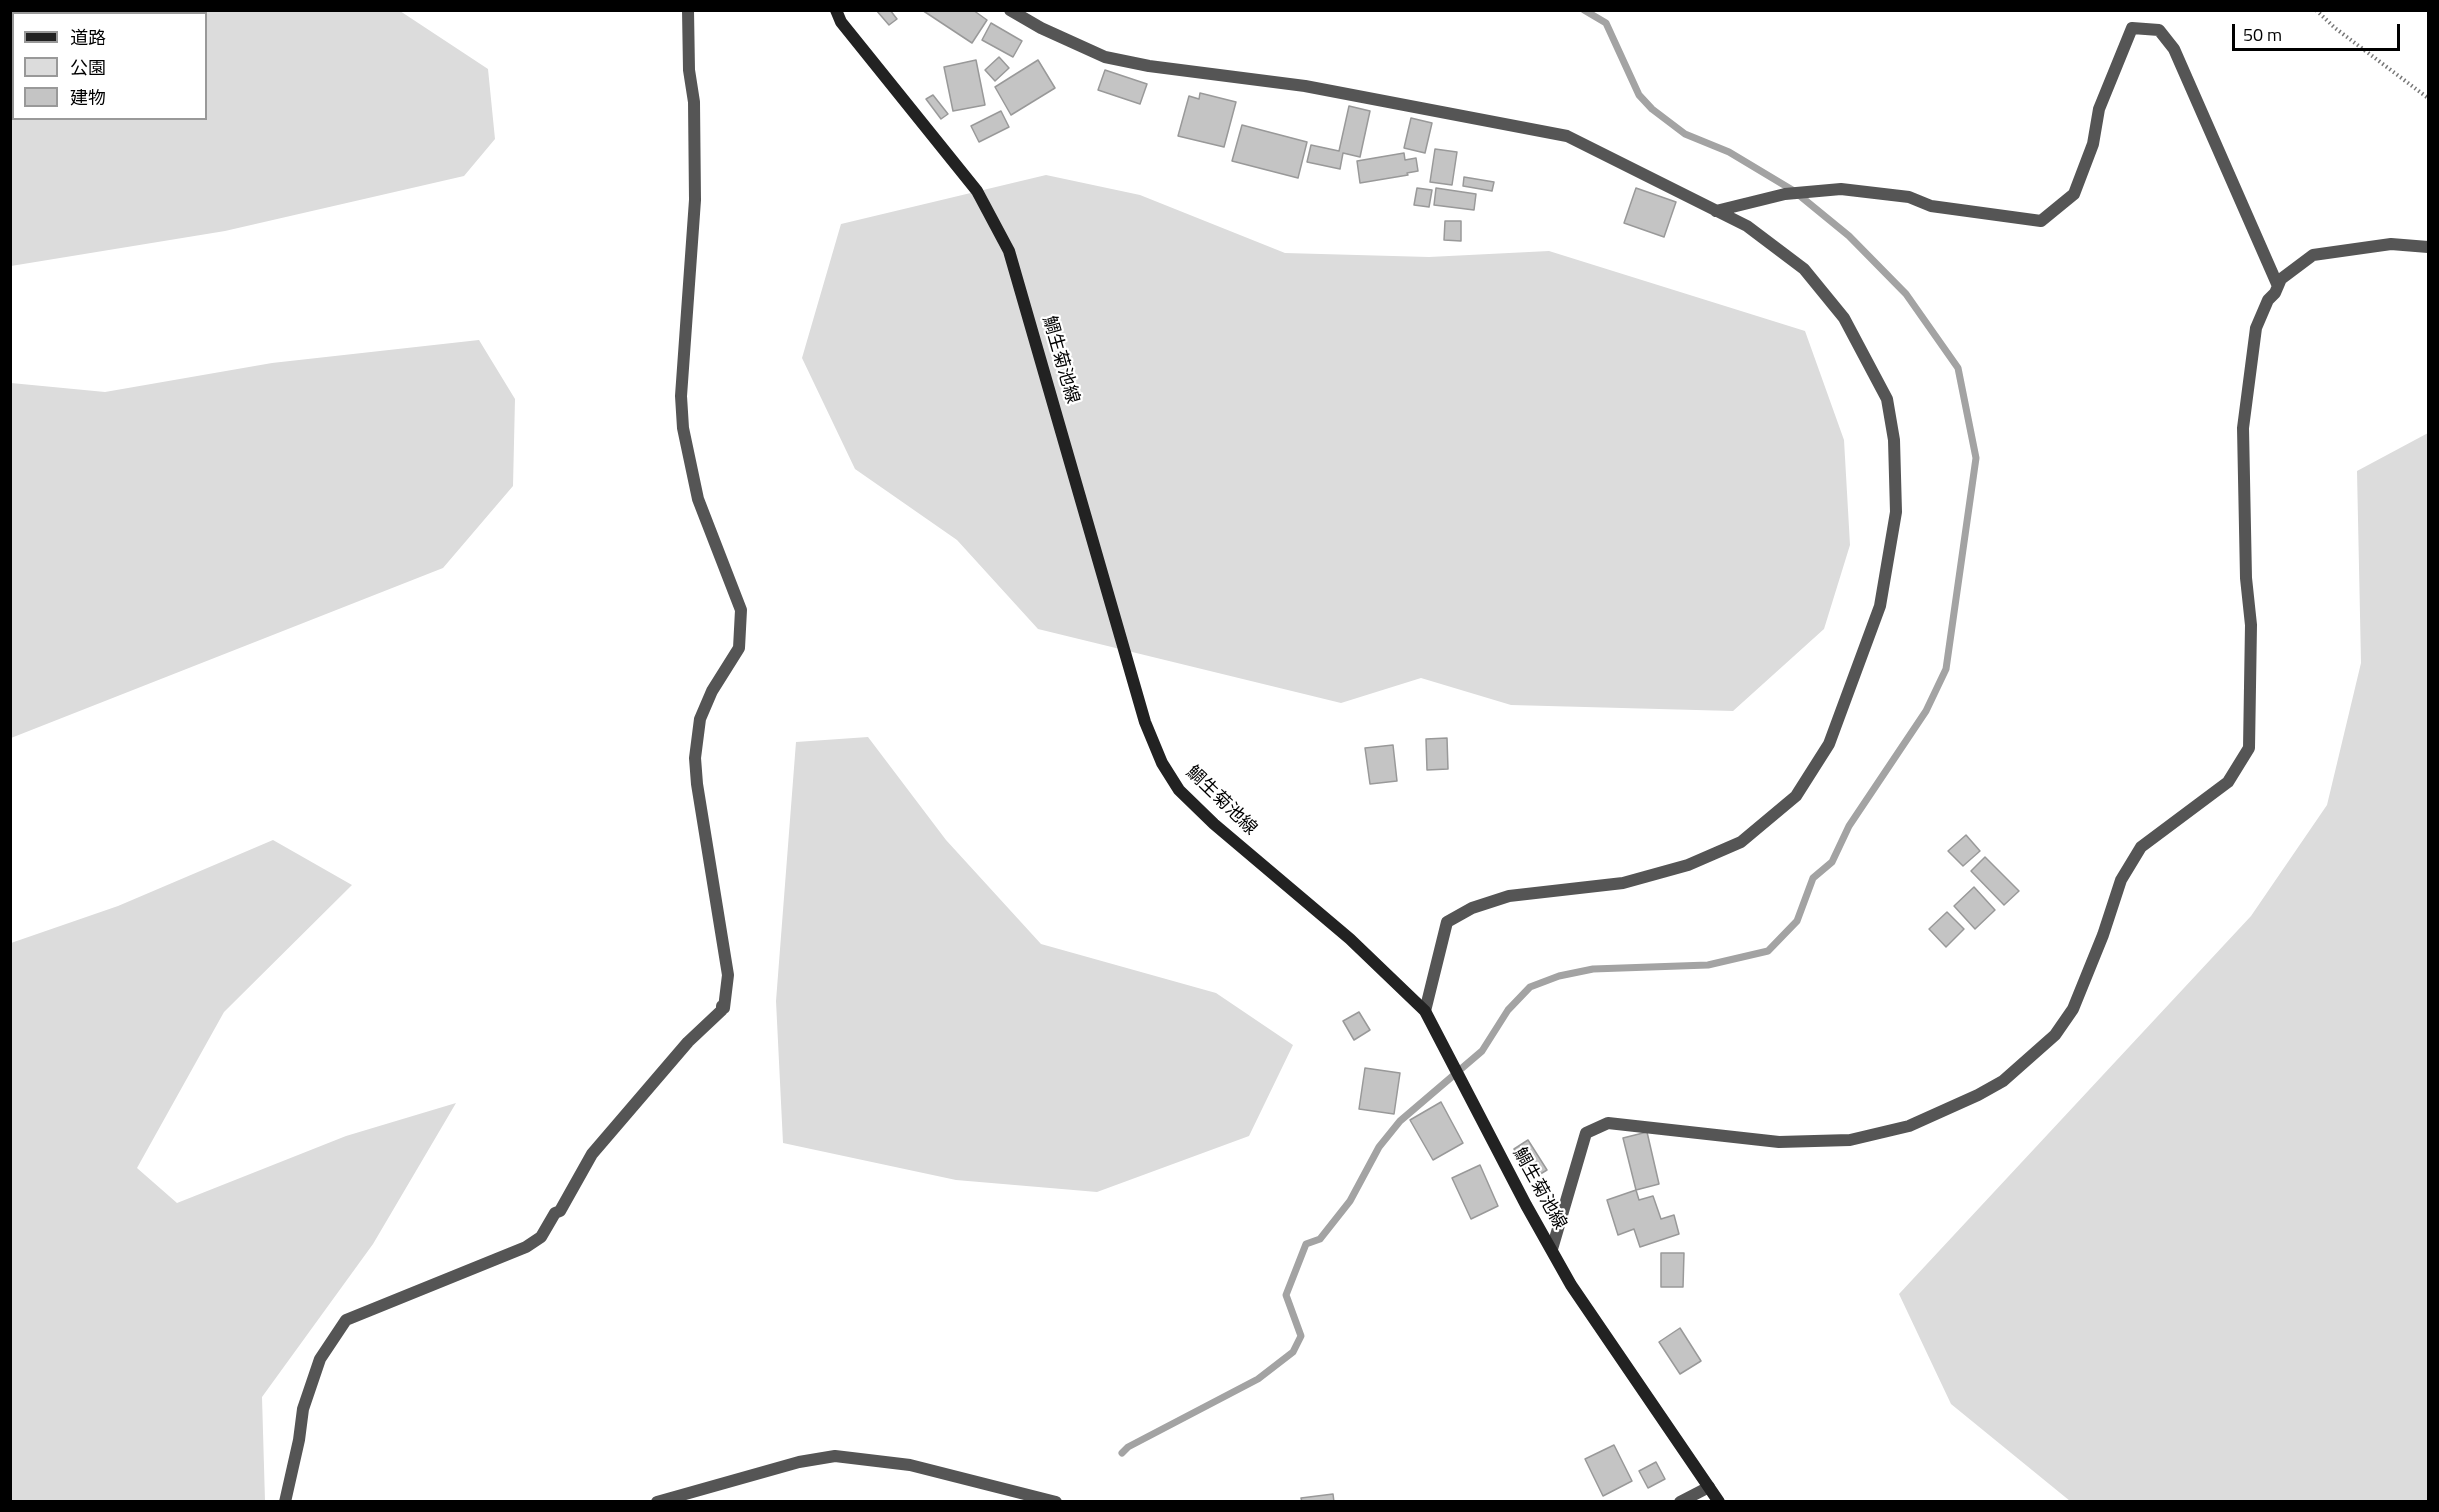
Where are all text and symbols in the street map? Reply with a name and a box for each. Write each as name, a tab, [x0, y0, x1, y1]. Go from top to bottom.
legend	[12, 12, 207, 120]
scale bar	[2235, 12, 2403, 50]
text: 50 m	[2243, 21, 2282, 48]
text: 道路	[70, 24, 106, 51]
text: 公園	[70, 54, 106, 81]
text: 建物	[70, 84, 106, 111]
street label: 鯛生菊池線	[1037, 314, 1083, 406]
street label: 鯛生菊池線	[1181, 762, 1261, 840]
street label: 鯛生菊池線	[1508, 1144, 1570, 1234]

